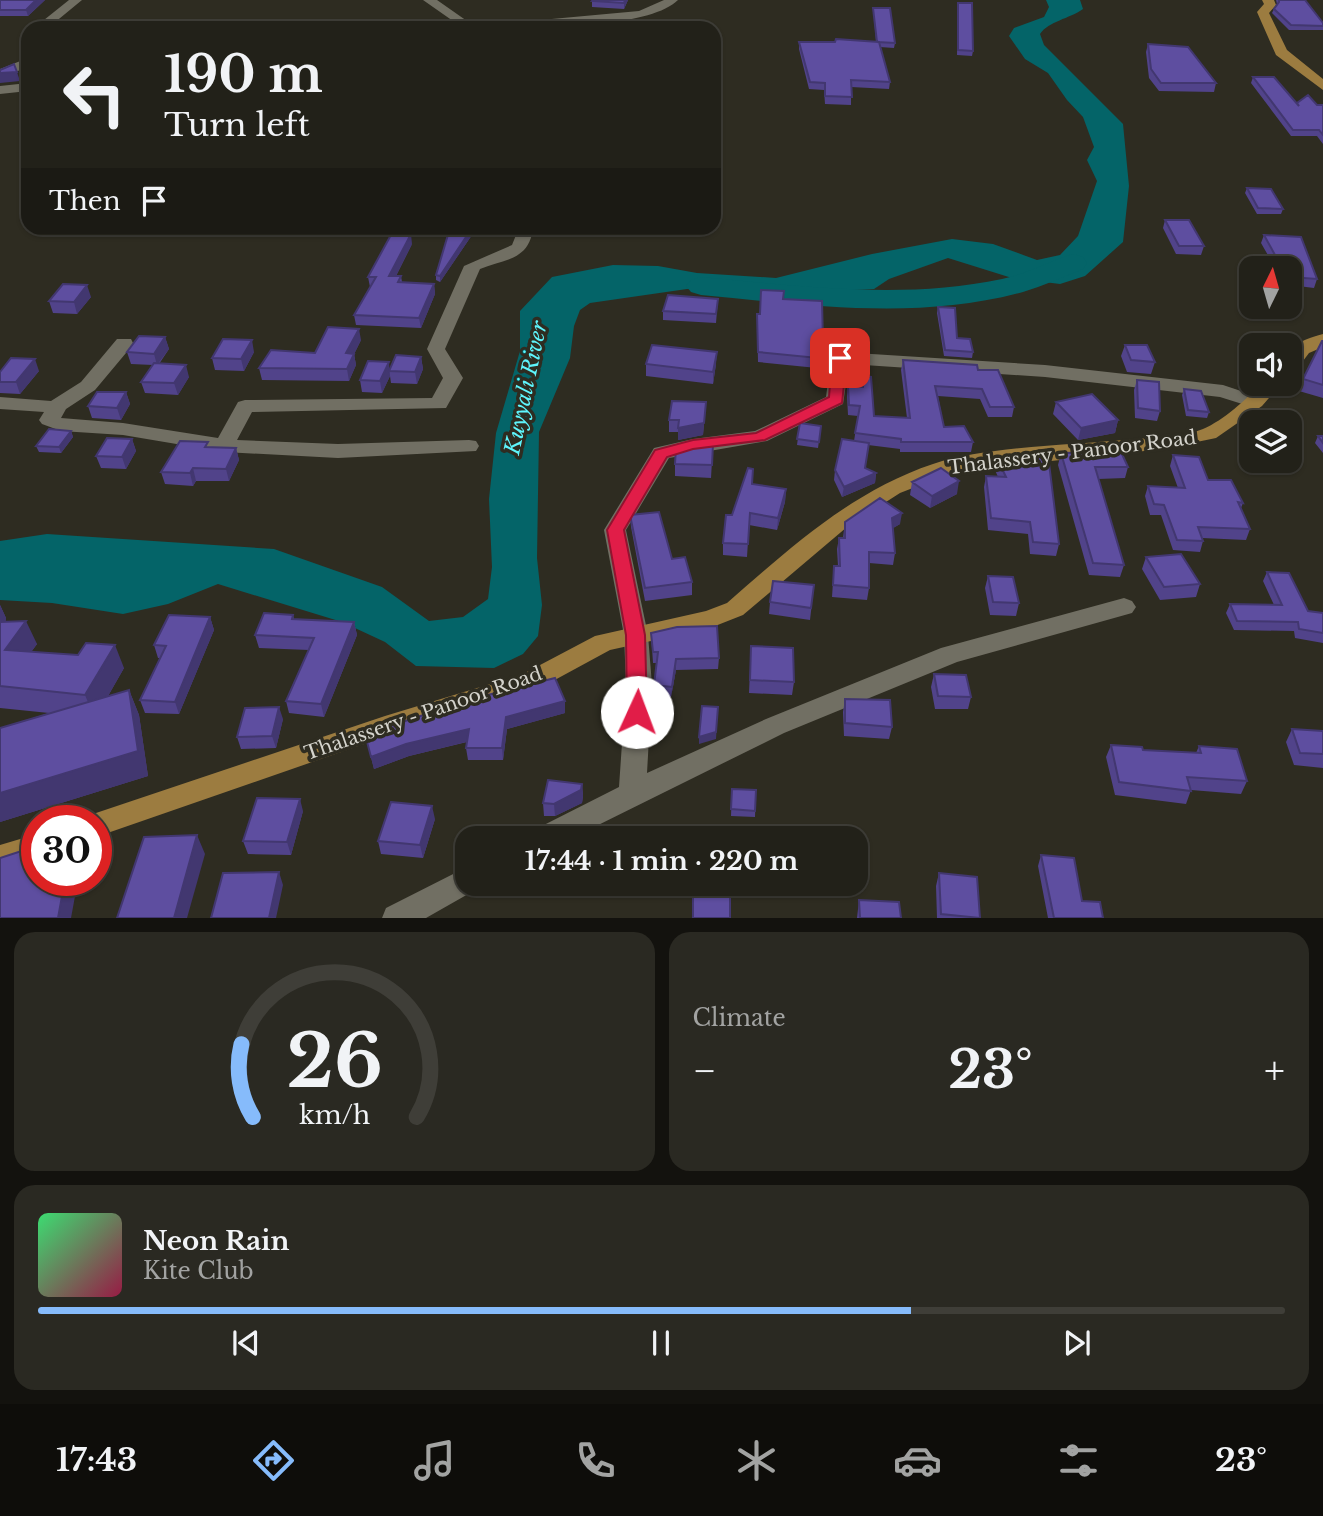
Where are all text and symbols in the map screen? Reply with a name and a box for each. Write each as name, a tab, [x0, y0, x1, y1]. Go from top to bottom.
text: 190 m	[164, 44, 323, 105]
icon: left	[49, 49, 140, 140]
text: Turn left	[164, 105, 310, 145]
icon: arrive	[135, 182, 173, 220]
text: Then	[49, 185, 121, 217]
north arrow	[1239, 256, 1302, 318]
map controls	[1239, 256, 1302, 473]
water label: Kuyyali River	[499, 318, 553, 458]
pin	[810, 328, 870, 388]
button: sound	[1239, 333, 1302, 396]
icon: arrive	[821, 339, 859, 377]
button: layers	[1239, 410, 1302, 473]
street label: Thalassery - Panoor Road	[947, 426, 1198, 479]
street label: Thalassery - Panoor Road	[301, 662, 545, 765]
position arrow	[600, 675, 674, 749]
speed limit sign: 30	[21, 805, 112, 896]
text: 17:44 · 1 min · 220 m	[525, 845, 798, 877]
text: Climate	[693, 1004, 786, 1032]
text: 26	[286, 1017, 382, 1108]
text: 23°	[948, 1038, 1033, 1102]
text: −	[693, 1047, 717, 1094]
text: +	[1264, 1047, 1285, 1094]
text: km/h	[299, 1100, 370, 1131]
text: Neon Rain	[143, 1225, 289, 1257]
text: Kite Club	[143, 1257, 254, 1285]
icon: previous	[227, 1324, 265, 1362]
icon: pause	[642, 1324, 680, 1362]
icon: next	[1058, 1324, 1096, 1362]
icon: directions	[249, 1436, 298, 1485]
icon: music	[410, 1436, 459, 1485]
icon: phone	[571, 1436, 620, 1485]
icon: climate	[732, 1436, 781, 1485]
icon: car	[893, 1436, 942, 1485]
icon: filters	[1054, 1436, 1103, 1485]
text: 17:43	[56, 1440, 137, 1480]
text: 23°	[1215, 1440, 1267, 1480]

